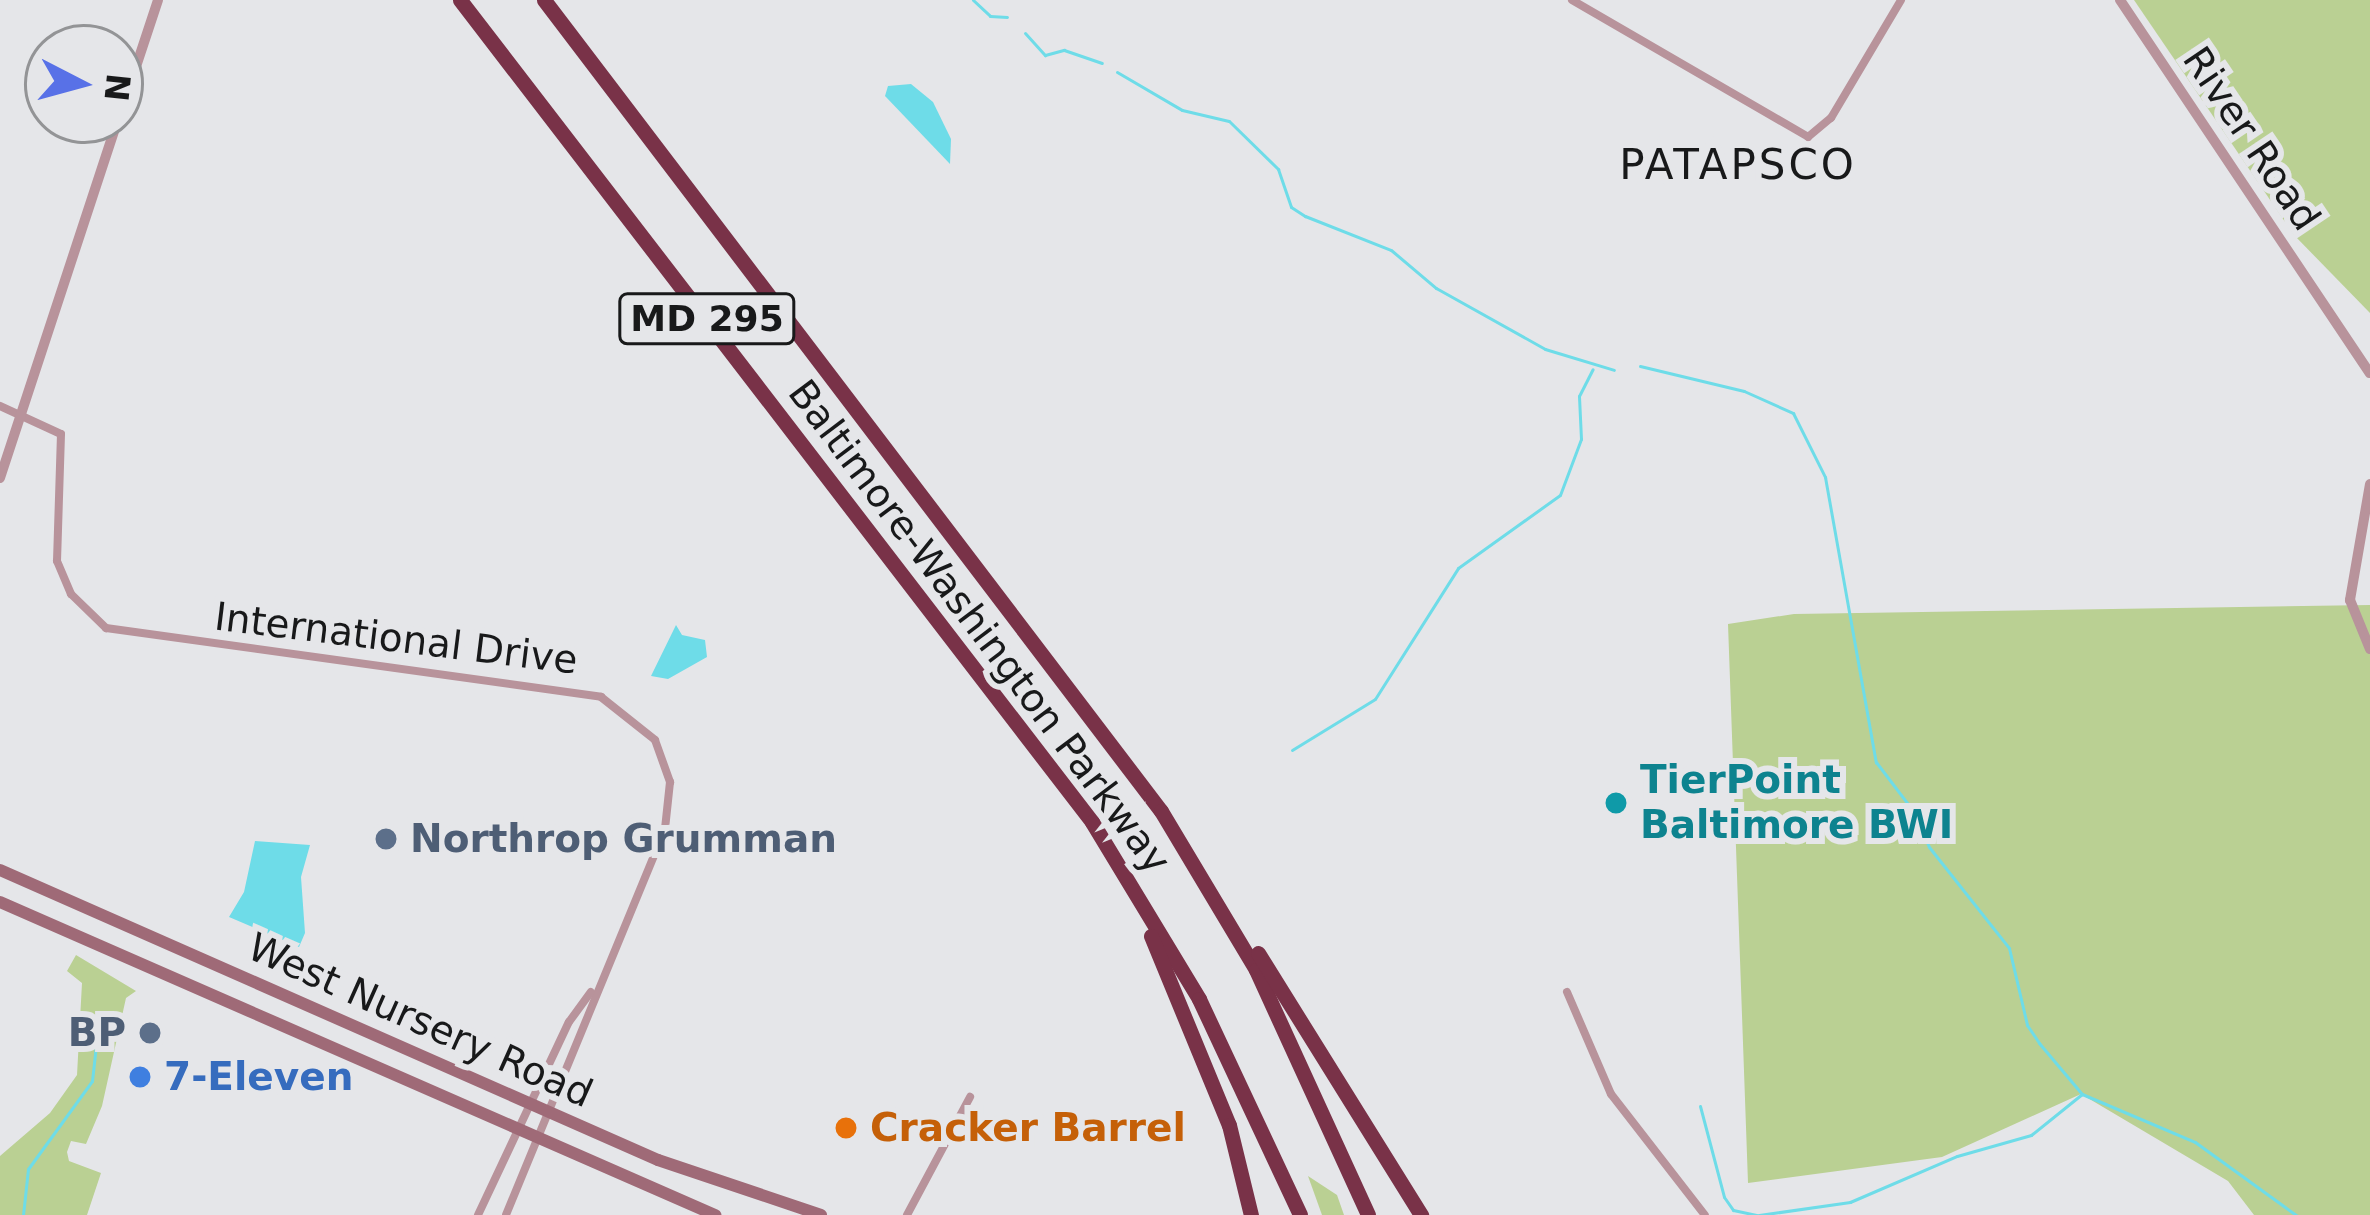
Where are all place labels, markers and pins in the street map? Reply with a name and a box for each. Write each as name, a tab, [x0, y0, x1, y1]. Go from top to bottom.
place label: TierPoint Baltimore BWI	[1640, 758, 1953, 849]
marker: TierPoint Baltimore BWI	[1603, 790, 1629, 816]
place label: Northrop Grumman	[410, 816, 837, 862]
marker: Northrop Grumman	[373, 826, 399, 852]
place label: BP	[68, 1010, 126, 1056]
marker: BP	[137, 1020, 163, 1046]
place label: 7-Eleven	[164, 1054, 353, 1100]
marker: 7-Eleven	[127, 1064, 153, 1090]
place label: Cracker Barrel	[870, 1105, 1186, 1151]
marker: Cracker Barrel	[833, 1115, 859, 1141]

